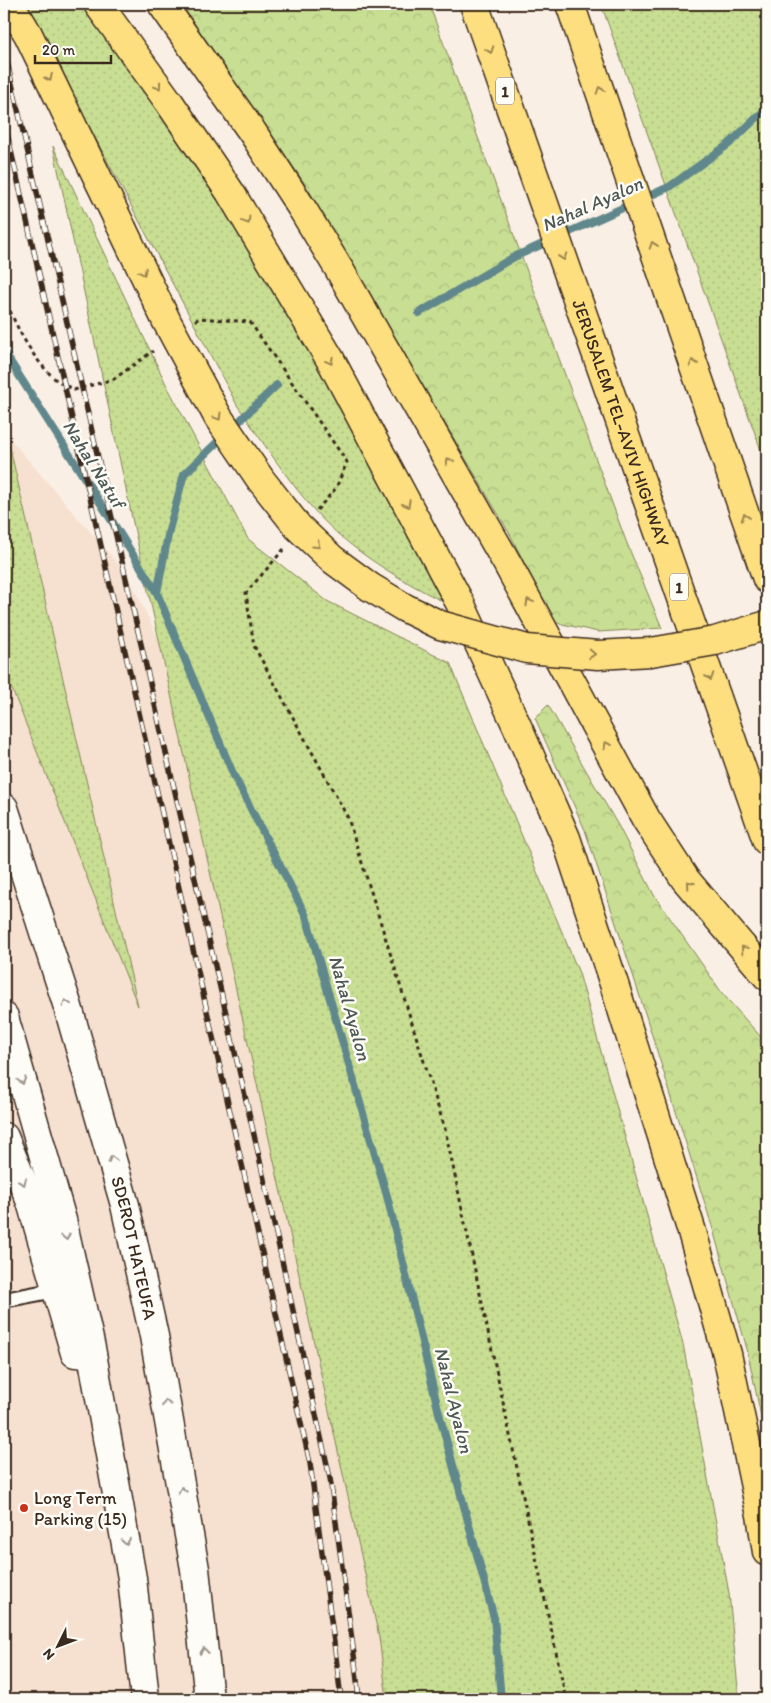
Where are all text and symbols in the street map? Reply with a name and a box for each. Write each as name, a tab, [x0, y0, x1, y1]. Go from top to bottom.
scale bar	[35, 32, 111, 64]
text: 20 m	[42, 41, 76, 59]
one-way arrow	[484, 45, 494, 53]
one-way arrow	[43, 73, 53, 82]
road number: 1	[496, 78, 514, 104]
one-way arrow	[152, 80, 161, 89]
one-way arrow	[596, 86, 606, 94]
water label: Nahal Ayalon	[538, 171, 647, 237]
one-way arrow	[241, 215, 251, 224]
one-way arrow	[649, 241, 659, 250]
one-way arrow	[557, 252, 567, 261]
one-way arrow	[137, 267, 148, 276]
street label: JERUSALEM TEL-AVIV HIGHWAY	[567, 297, 674, 550]
one-way arrow	[324, 355, 334, 364]
one-way arrow	[689, 359, 699, 368]
one-way arrow	[211, 411, 221, 420]
water label: Nahal Natuf	[58, 416, 132, 515]
one-way arrow	[445, 457, 455, 466]
one-way arrow	[401, 499, 411, 508]
one-way arrow	[741, 513, 751, 521]
one-way arrow	[312, 539, 321, 548]
road number: 1	[670, 574, 688, 600]
one-way arrow	[525, 599, 535, 608]
one-way arrow	[588, 649, 596, 660]
one-way arrow	[704, 672, 714, 680]
one-way arrow	[603, 741, 613, 750]
one-way arrow	[687, 881, 695, 890]
one-way arrow	[741, 945, 750, 954]
water label: Nahal Ayalon	[324, 953, 376, 1064]
one-way arrow	[62, 1000, 72, 1008]
one-way arrow	[17, 1076, 27, 1084]
one-way arrow	[107, 1156, 117, 1164]
street label: SDEROT HATEUFA	[106, 1174, 161, 1322]
one-way arrow	[17, 1177, 27, 1185]
one-way arrow	[60, 1233, 71, 1242]
water label: Nahal Ayalon	[430, 1345, 478, 1456]
one-way arrow	[162, 1399, 172, 1407]
one-way arrow	[177, 1486, 187, 1494]
place label: Long Term Parking (15)	[34, 1487, 127, 1530]
marker: Long Term Parking (15)	[18, 1502, 30, 1514]
one-way arrow	[120, 1537, 130, 1546]
north arrow	[32, 1620, 82, 1670]
text: N	[39, 1645, 58, 1664]
one-way arrow	[199, 1646, 210, 1654]

